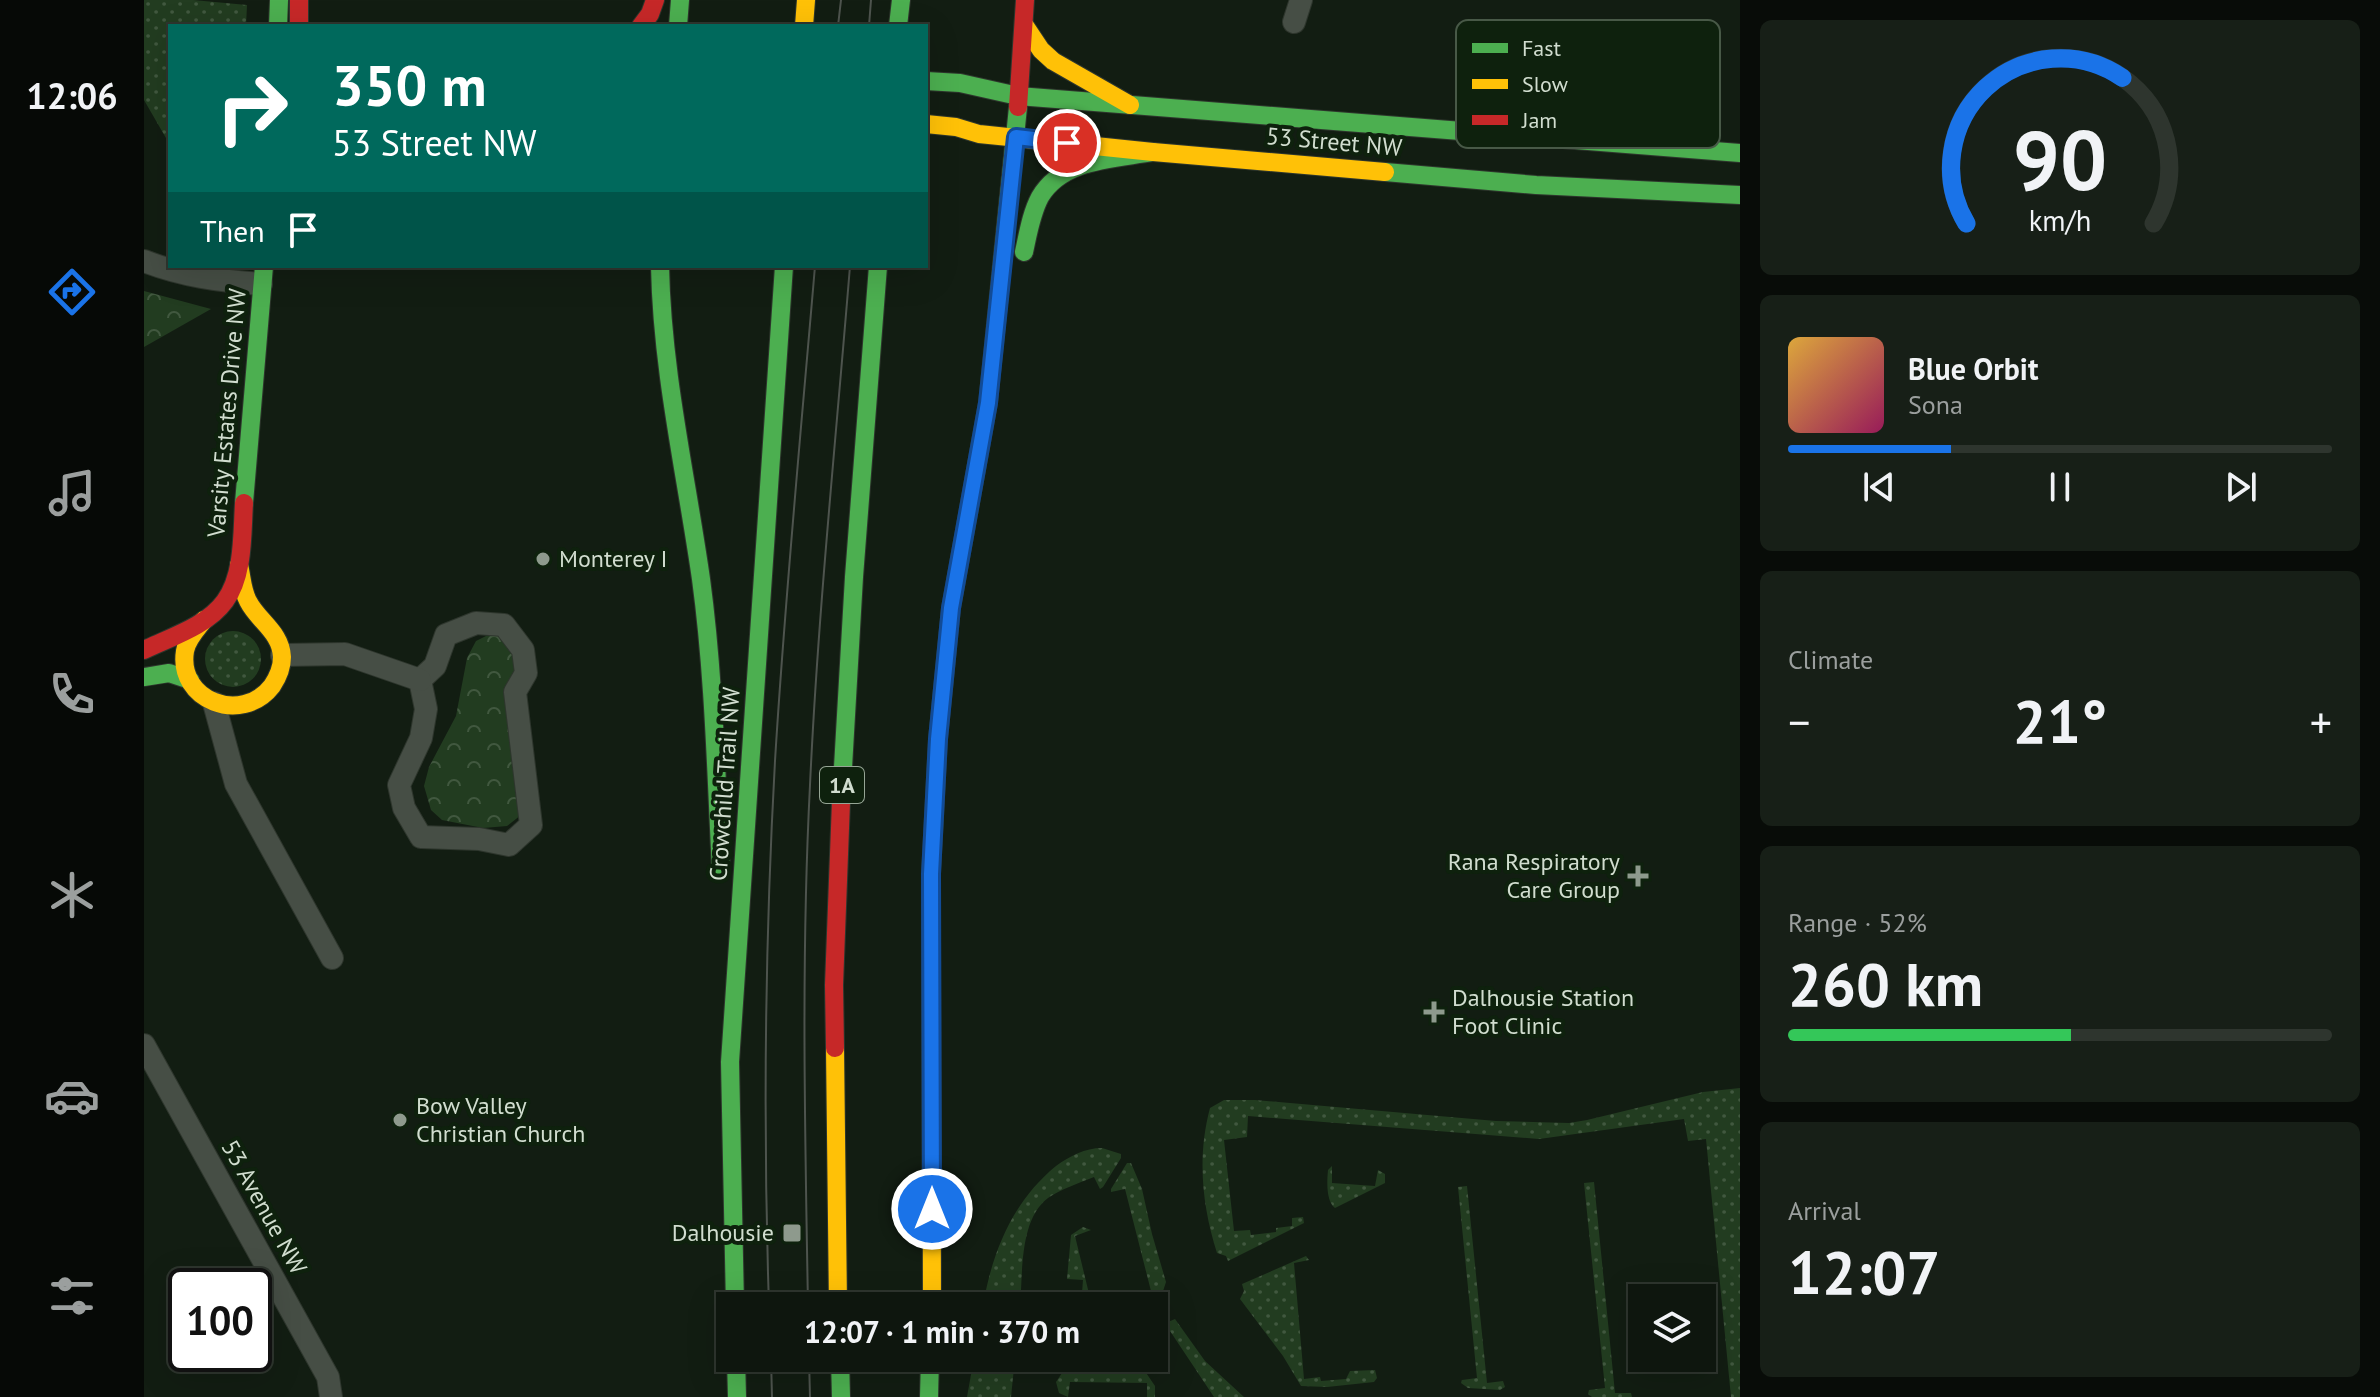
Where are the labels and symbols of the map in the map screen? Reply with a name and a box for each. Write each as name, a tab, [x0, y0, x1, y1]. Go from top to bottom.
legend	[1456, 20, 1720, 148]
text: Fast	[1522, 34, 1562, 62]
text: Slow	[1522, 70, 1568, 98]
text: Jam	[1521, 106, 1557, 134]
pin	[1033, 109, 1101, 177]
street label: 53 Street NW	[1265, 120, 1403, 163]
street label: Varsity Estates Drive NW	[200, 287, 253, 540]
place label: Monterey I	[559, 543, 668, 574]
marker: Monterey I	[534, 550, 552, 568]
street label: Crowchild Trail NW	[702, 686, 747, 882]
road number: 1A	[820, 767, 864, 803]
place label: Rana Respiratory Care Group	[1448, 846, 1620, 905]
marker: Rana Respiratory Care Group	[1627, 865, 1649, 887]
place label: Dalhousie Station Foot Clinic	[1452, 982, 1634, 1041]
marker: Dalhousie Station Foot Clinic	[1423, 1001, 1445, 1023]
place label: Bow Valley Christian Church	[416, 1090, 585, 1149]
marker: Bow Valley Christian Church	[391, 1111, 409, 1129]
street label: 53 Avenue NW	[215, 1134, 314, 1280]
position arrow	[890, 1167, 974, 1251]
place label: Dalhousie	[672, 1217, 774, 1248]
marker: Dalhousie	[781, 1222, 803, 1244]
speed limit sign: 100	[168, 1268, 272, 1372]

